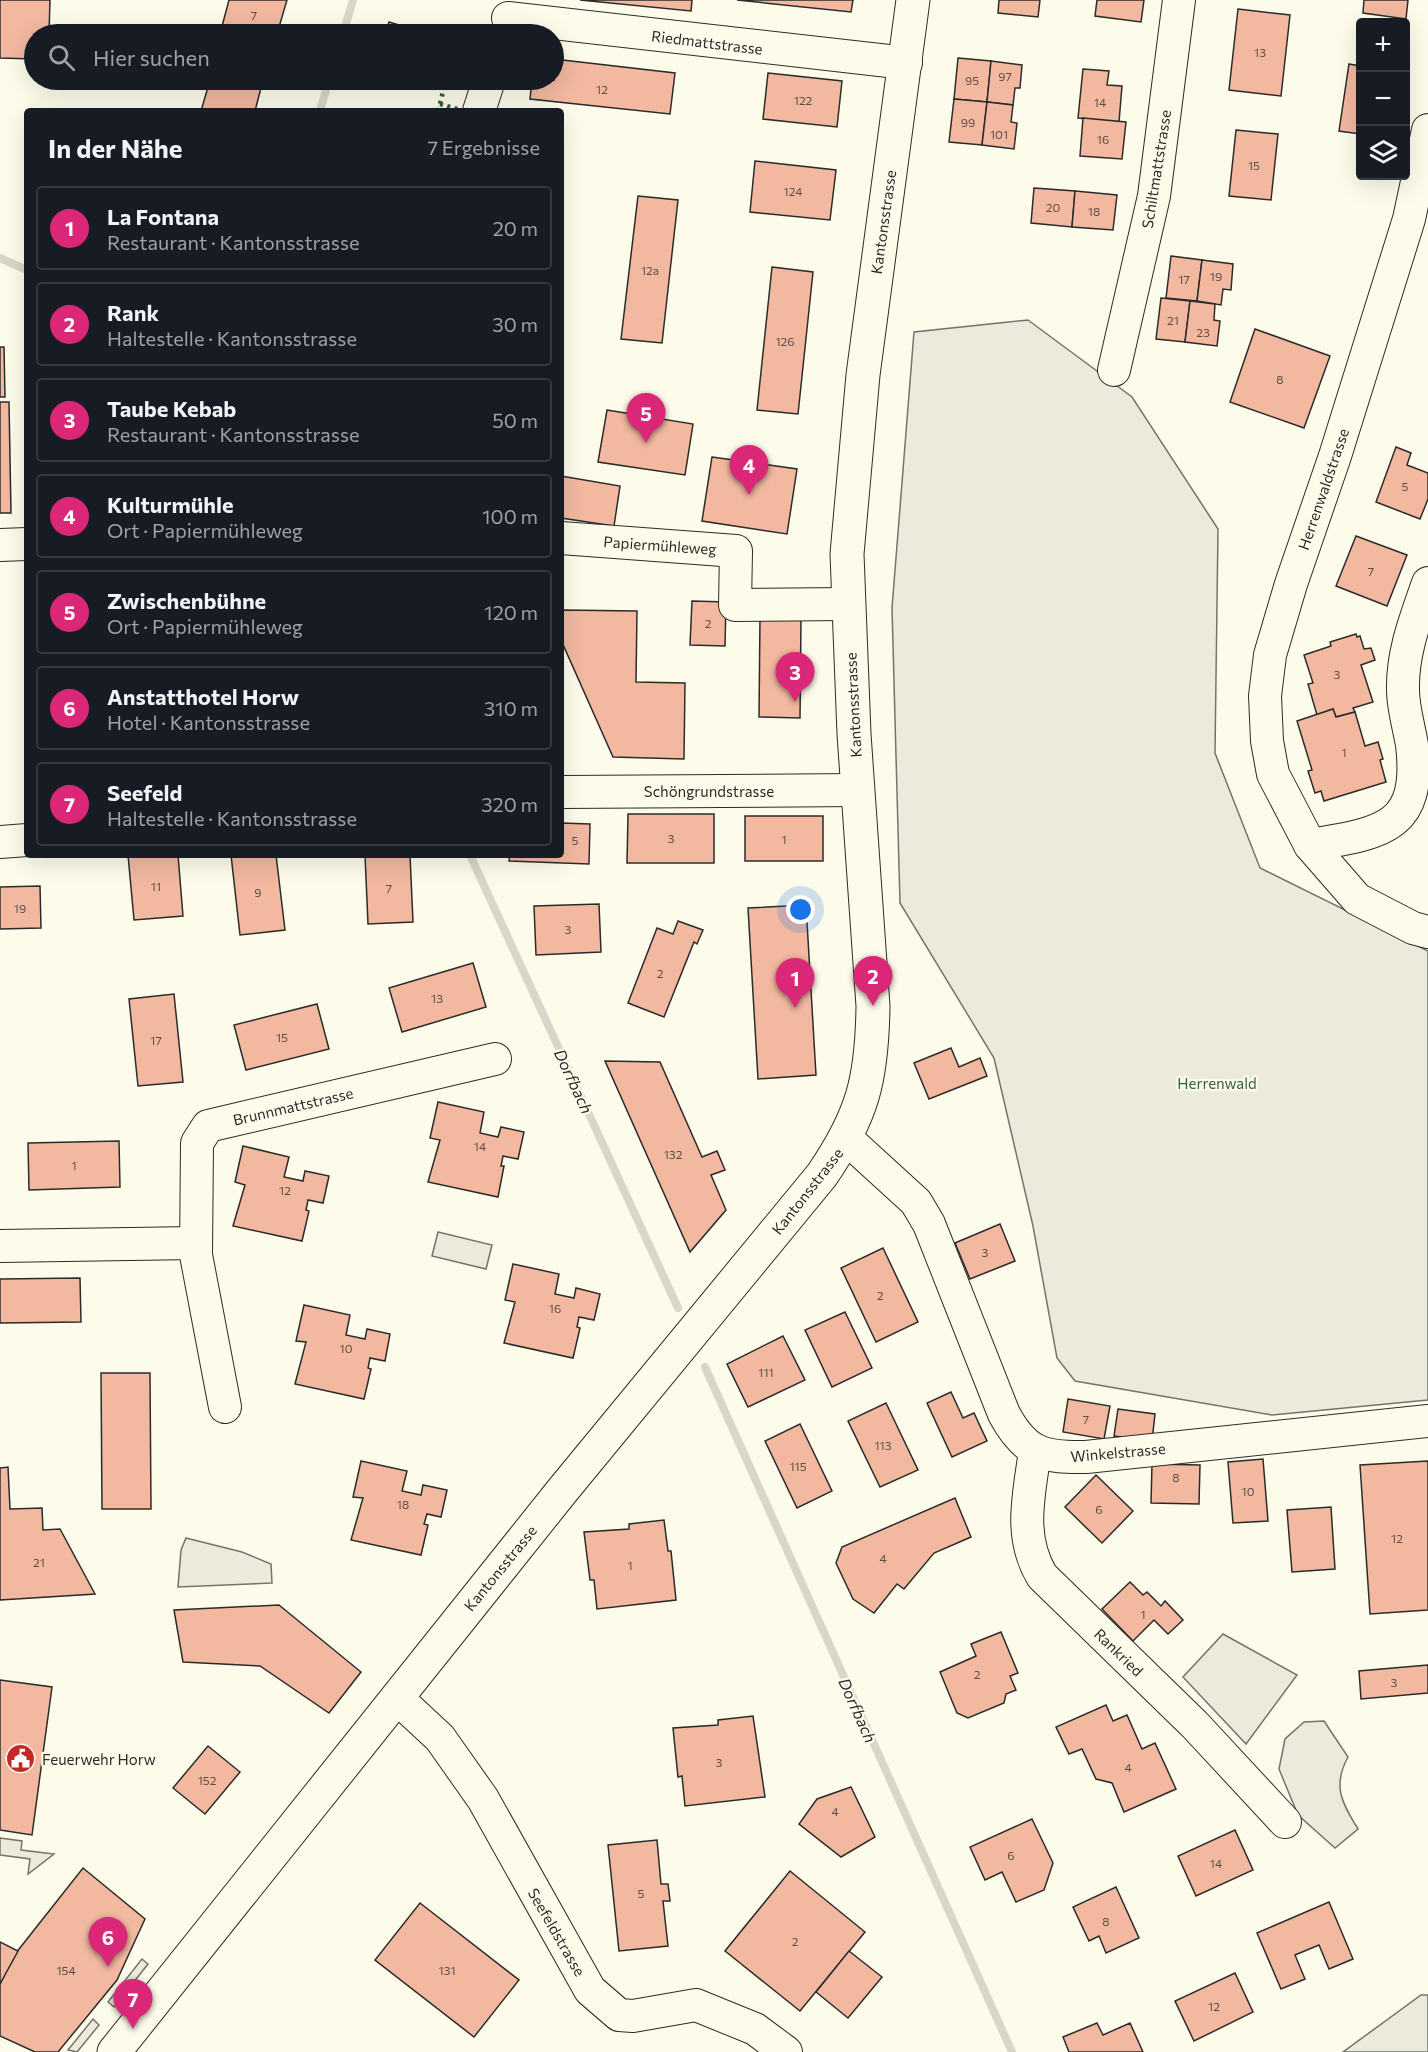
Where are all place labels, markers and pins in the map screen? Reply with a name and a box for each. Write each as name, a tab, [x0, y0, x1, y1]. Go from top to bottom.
pin: 5	[626, 394, 666, 443]
pin: 4	[730, 446, 768, 495]
pin: 3	[776, 652, 814, 702]
pin: 2	[854, 956, 892, 1006]
pin: 1	[776, 958, 814, 1008]
public building icon: Feuerwehr Horw	[5, 1743, 37, 1775]
place label: Feuerwehr Horw	[42, 1750, 156, 1768]
pin: 6	[88, 1918, 128, 1967]
pin: 7	[114, 1980, 152, 2029]

